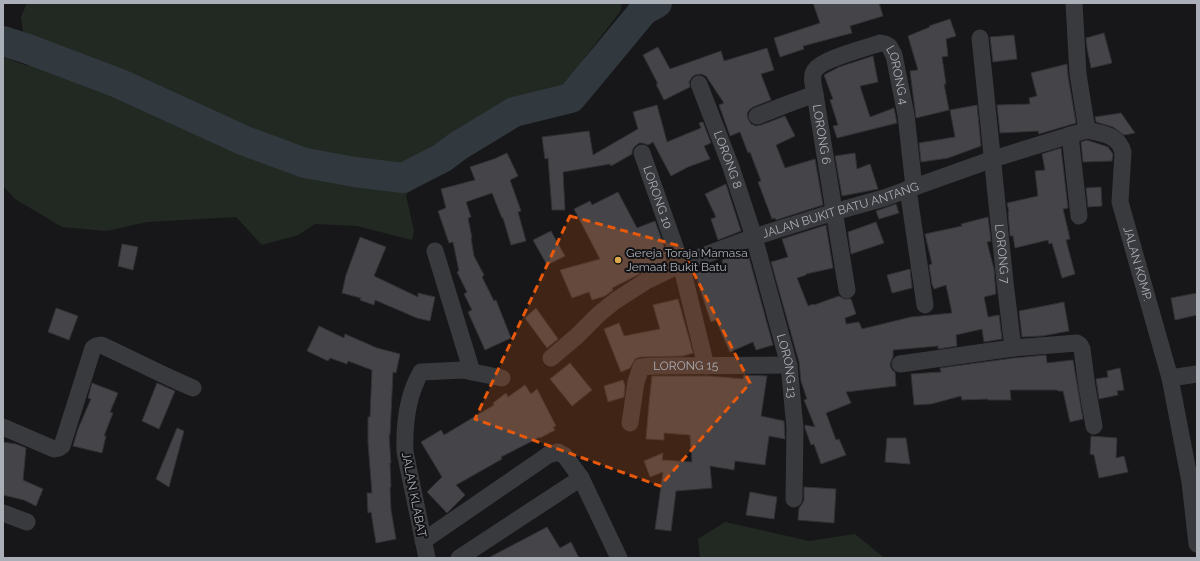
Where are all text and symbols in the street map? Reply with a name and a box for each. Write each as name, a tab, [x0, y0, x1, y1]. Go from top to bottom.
street label: LORONG 4	[883, 43, 911, 106]
street label: LORONG 6	[810, 103, 833, 166]
street label: LORONG 8	[711, 129, 745, 190]
street label: LORONG 10	[640, 164, 675, 231]
street label: JALAN BUKIT BATU ANTANG	[761, 179, 921, 241]
street label: LORONG 7	[992, 223, 1012, 285]
street label: JALAN KOMP.	[1120, 225, 1155, 302]
place label: Gereja Toraja Mamasa Jemaat Bukit Batu	[626, 246, 748, 274]
marker: Gereja Toraja Mamasa Jemaat Bukit Batu	[613, 255, 623, 265]
street label: LORONG 13	[774, 332, 799, 399]
street label: LORONG 15	[653, 359, 719, 373]
street label: JALAN KLABAT	[399, 451, 429, 539]

